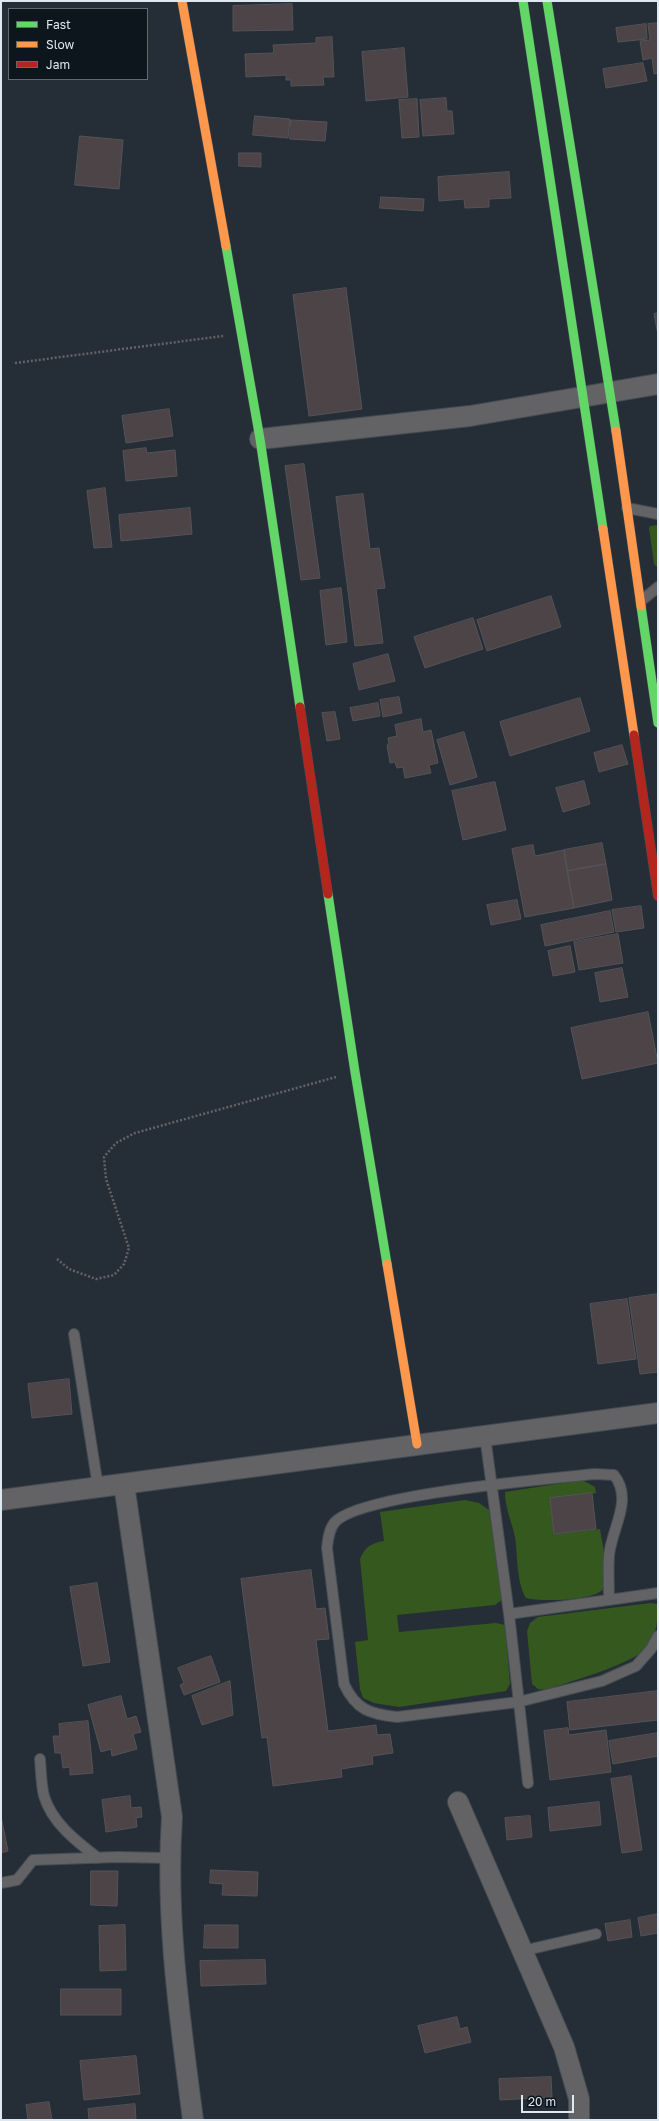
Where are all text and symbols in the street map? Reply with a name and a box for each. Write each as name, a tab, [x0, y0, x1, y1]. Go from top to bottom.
legend	[8, 8, 148, 80]
text: Fast	[46, 17, 71, 32]
text: Slow	[46, 37, 74, 52]
text: Jam	[46, 57, 70, 72]
scale bar	[523, 2087, 576, 2113]
text: 20 m	[528, 2094, 556, 2109]

